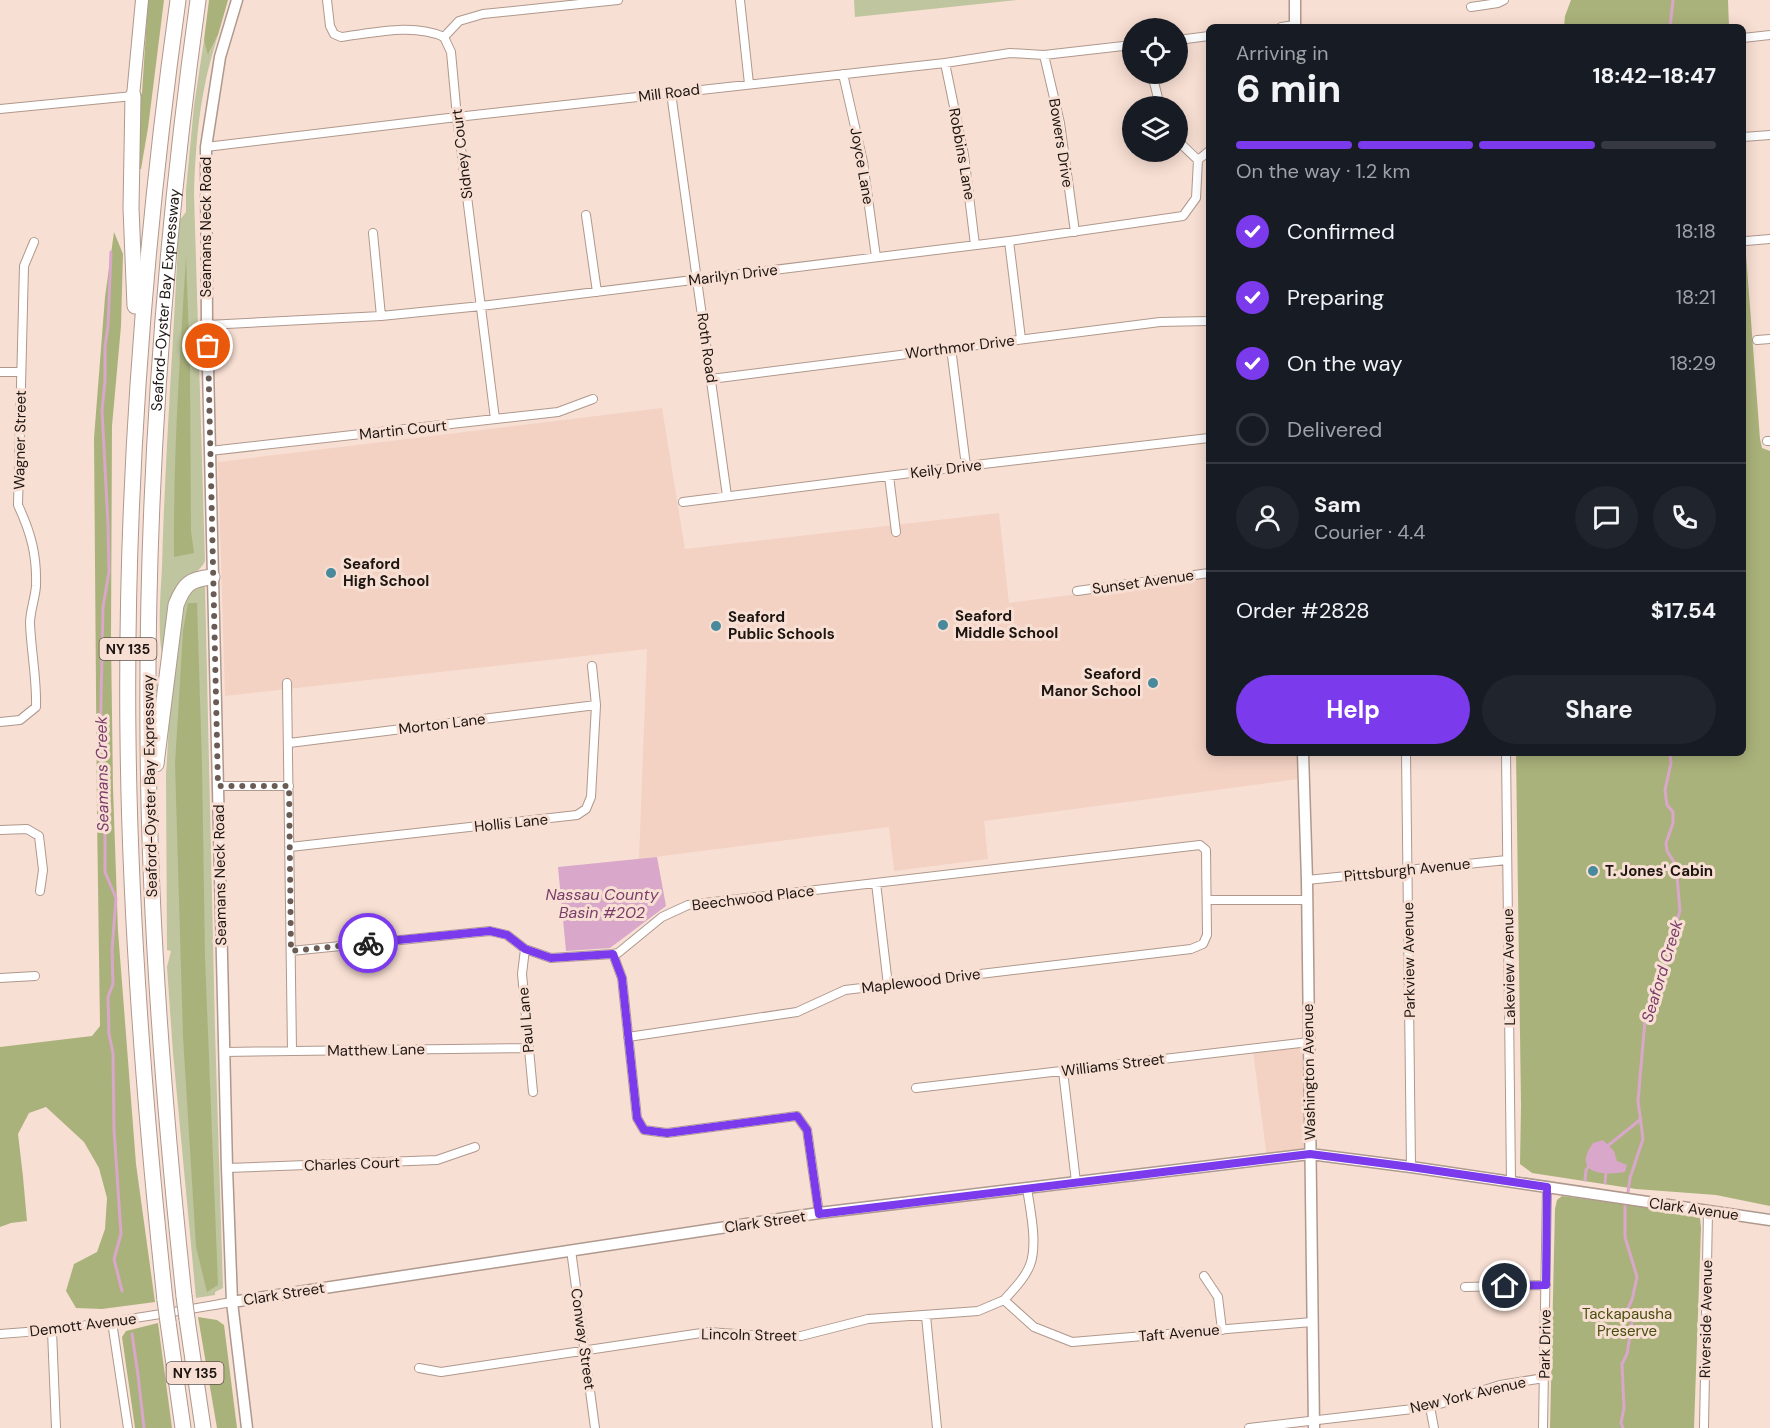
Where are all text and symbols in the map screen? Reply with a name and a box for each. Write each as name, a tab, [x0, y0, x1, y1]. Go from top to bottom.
map controls	[1122, 18, 1188, 162]
button: locate	[1122, 18, 1188, 84]
text: Arriving in	[1236, 40, 1328, 66]
text: 18:42–18:47	[1593, 61, 1716, 90]
text: 6 min	[1236, 63, 1341, 114]
street label: Mill Road	[637, 79, 701, 107]
button: layers	[1122, 96, 1188, 162]
street label: Bowers Drive	[1044, 97, 1078, 189]
street label: Robbins Lane	[944, 106, 980, 202]
street label: Sidney Court	[447, 108, 477, 200]
street label: Joyce Lane	[845, 126, 879, 206]
street label: Seamans Neck Road	[196, 157, 216, 297]
text: On the way · 1.2 km	[1236, 158, 1410, 184]
street label: Seaford-Oyster Bay Expressway	[147, 187, 185, 412]
icon: check	[1236, 215, 1269, 248]
text: Confirmed	[1287, 217, 1395, 246]
text: 18:18	[1675, 218, 1716, 244]
street label: Marilyn Drive	[687, 260, 779, 290]
icon: check	[1236, 281, 1269, 314]
text: Preparing	[1287, 283, 1384, 312]
text: 18:21	[1676, 284, 1716, 310]
street label: Roth Road	[692, 312, 722, 384]
pin	[182, 320, 233, 371]
icon: bag	[191, 329, 224, 362]
street label: Worthmor Drive	[904, 330, 1016, 364]
icon: check	[1236, 347, 1269, 380]
text: On the way	[1287, 349, 1402, 378]
text: 18:29	[1670, 350, 1716, 376]
street label: Wagner Street	[9, 390, 31, 490]
street label: Martin Court	[358, 415, 448, 445]
text: Delivered	[1287, 415, 1382, 444]
street label: Keily Drive	[909, 455, 983, 483]
button: person	[1236, 486, 1299, 549]
button: chat	[1575, 486, 1638, 549]
button: phone	[1653, 486, 1716, 549]
text: Sam	[1314, 490, 1361, 519]
text: Courier · 4.4	[1314, 519, 1425, 545]
place label: Seaford High School	[343, 554, 429, 591]
street label: Sunset Avenue	[1091, 565, 1195, 599]
marker: Seaford High School	[324, 566, 338, 580]
text: Order #2828	[1236, 596, 1370, 625]
text: $17.54	[1651, 596, 1716, 625]
place label: Seaford Middle School	[955, 606, 1058, 643]
place label: Seaford Public Schools	[728, 607, 835, 644]
marker: Seaford Middle School	[936, 618, 950, 632]
marker: Seaford Public Schools	[709, 619, 723, 633]
road number: NY 135	[100, 638, 156, 660]
place label: Seaford Manor School	[1041, 664, 1141, 701]
street label: Seaford-Oyster Bay Expressway	[138, 674, 162, 898]
button: Help	[1236, 675, 1470, 744]
button: Share	[1482, 675, 1716, 744]
marker: Seaford Manor School	[1146, 676, 1160, 690]
street label: Morton Lane	[397, 709, 487, 739]
water label: Seamans Creek	[90, 715, 114, 832]
street label: Seamans Neck Road	[209, 804, 231, 946]
street label: Hollis Lane	[473, 809, 549, 837]
street label: Pittsburgh Avenue	[1343, 853, 1471, 887]
place label: T. Jones' Cabin	[1605, 861, 1713, 881]
marker: T. Jones' Cabin	[1586, 864, 1600, 878]
street label: Beechwood Place	[691, 881, 815, 915]
water label: Nassau County Basin #202	[545, 884, 660, 923]
street label: Parkview Avenue	[1398, 902, 1420, 1018]
street label: Lakeview Avenue	[1498, 908, 1520, 1026]
courier	[338, 913, 398, 973]
water label: Seaford Creek	[1636, 916, 1688, 1025]
icon: bike	[352, 927, 385, 960]
street label: Maplewood Drive	[860, 964, 982, 998]
street label: Paul Lane	[513, 986, 539, 1054]
street label: Washington Avenue	[1298, 1003, 1320, 1141]
street label: Matthew Lane	[327, 1039, 425, 1061]
street label: Williams Street	[1060, 1049, 1166, 1081]
street label: Charles Court	[304, 1152, 401, 1176]
street label: Clark Avenue	[1648, 1193, 1740, 1225]
street label: Clark Street	[723, 1206, 807, 1238]
pin	[1479, 1260, 1530, 1311]
street label: Riverside Avenue	[1695, 1260, 1717, 1378]
icon: home	[1488, 1269, 1521, 1302]
street label: Clark Street	[242, 1278, 326, 1310]
street label: Conway Street	[566, 1287, 600, 1391]
park label: Tackapausha Preserve	[1582, 1304, 1672, 1341]
street label: Demott Avenue	[28, 1309, 138, 1341]
street label: Park Drive	[1534, 1309, 1556, 1379]
street label: Taft Avenue	[1138, 1319, 1220, 1347]
street label: Lincoln Street	[701, 1324, 797, 1346]
road number: NY 135	[166, 1362, 224, 1384]
street label: New York Avenue	[1408, 1372, 1528, 1418]

